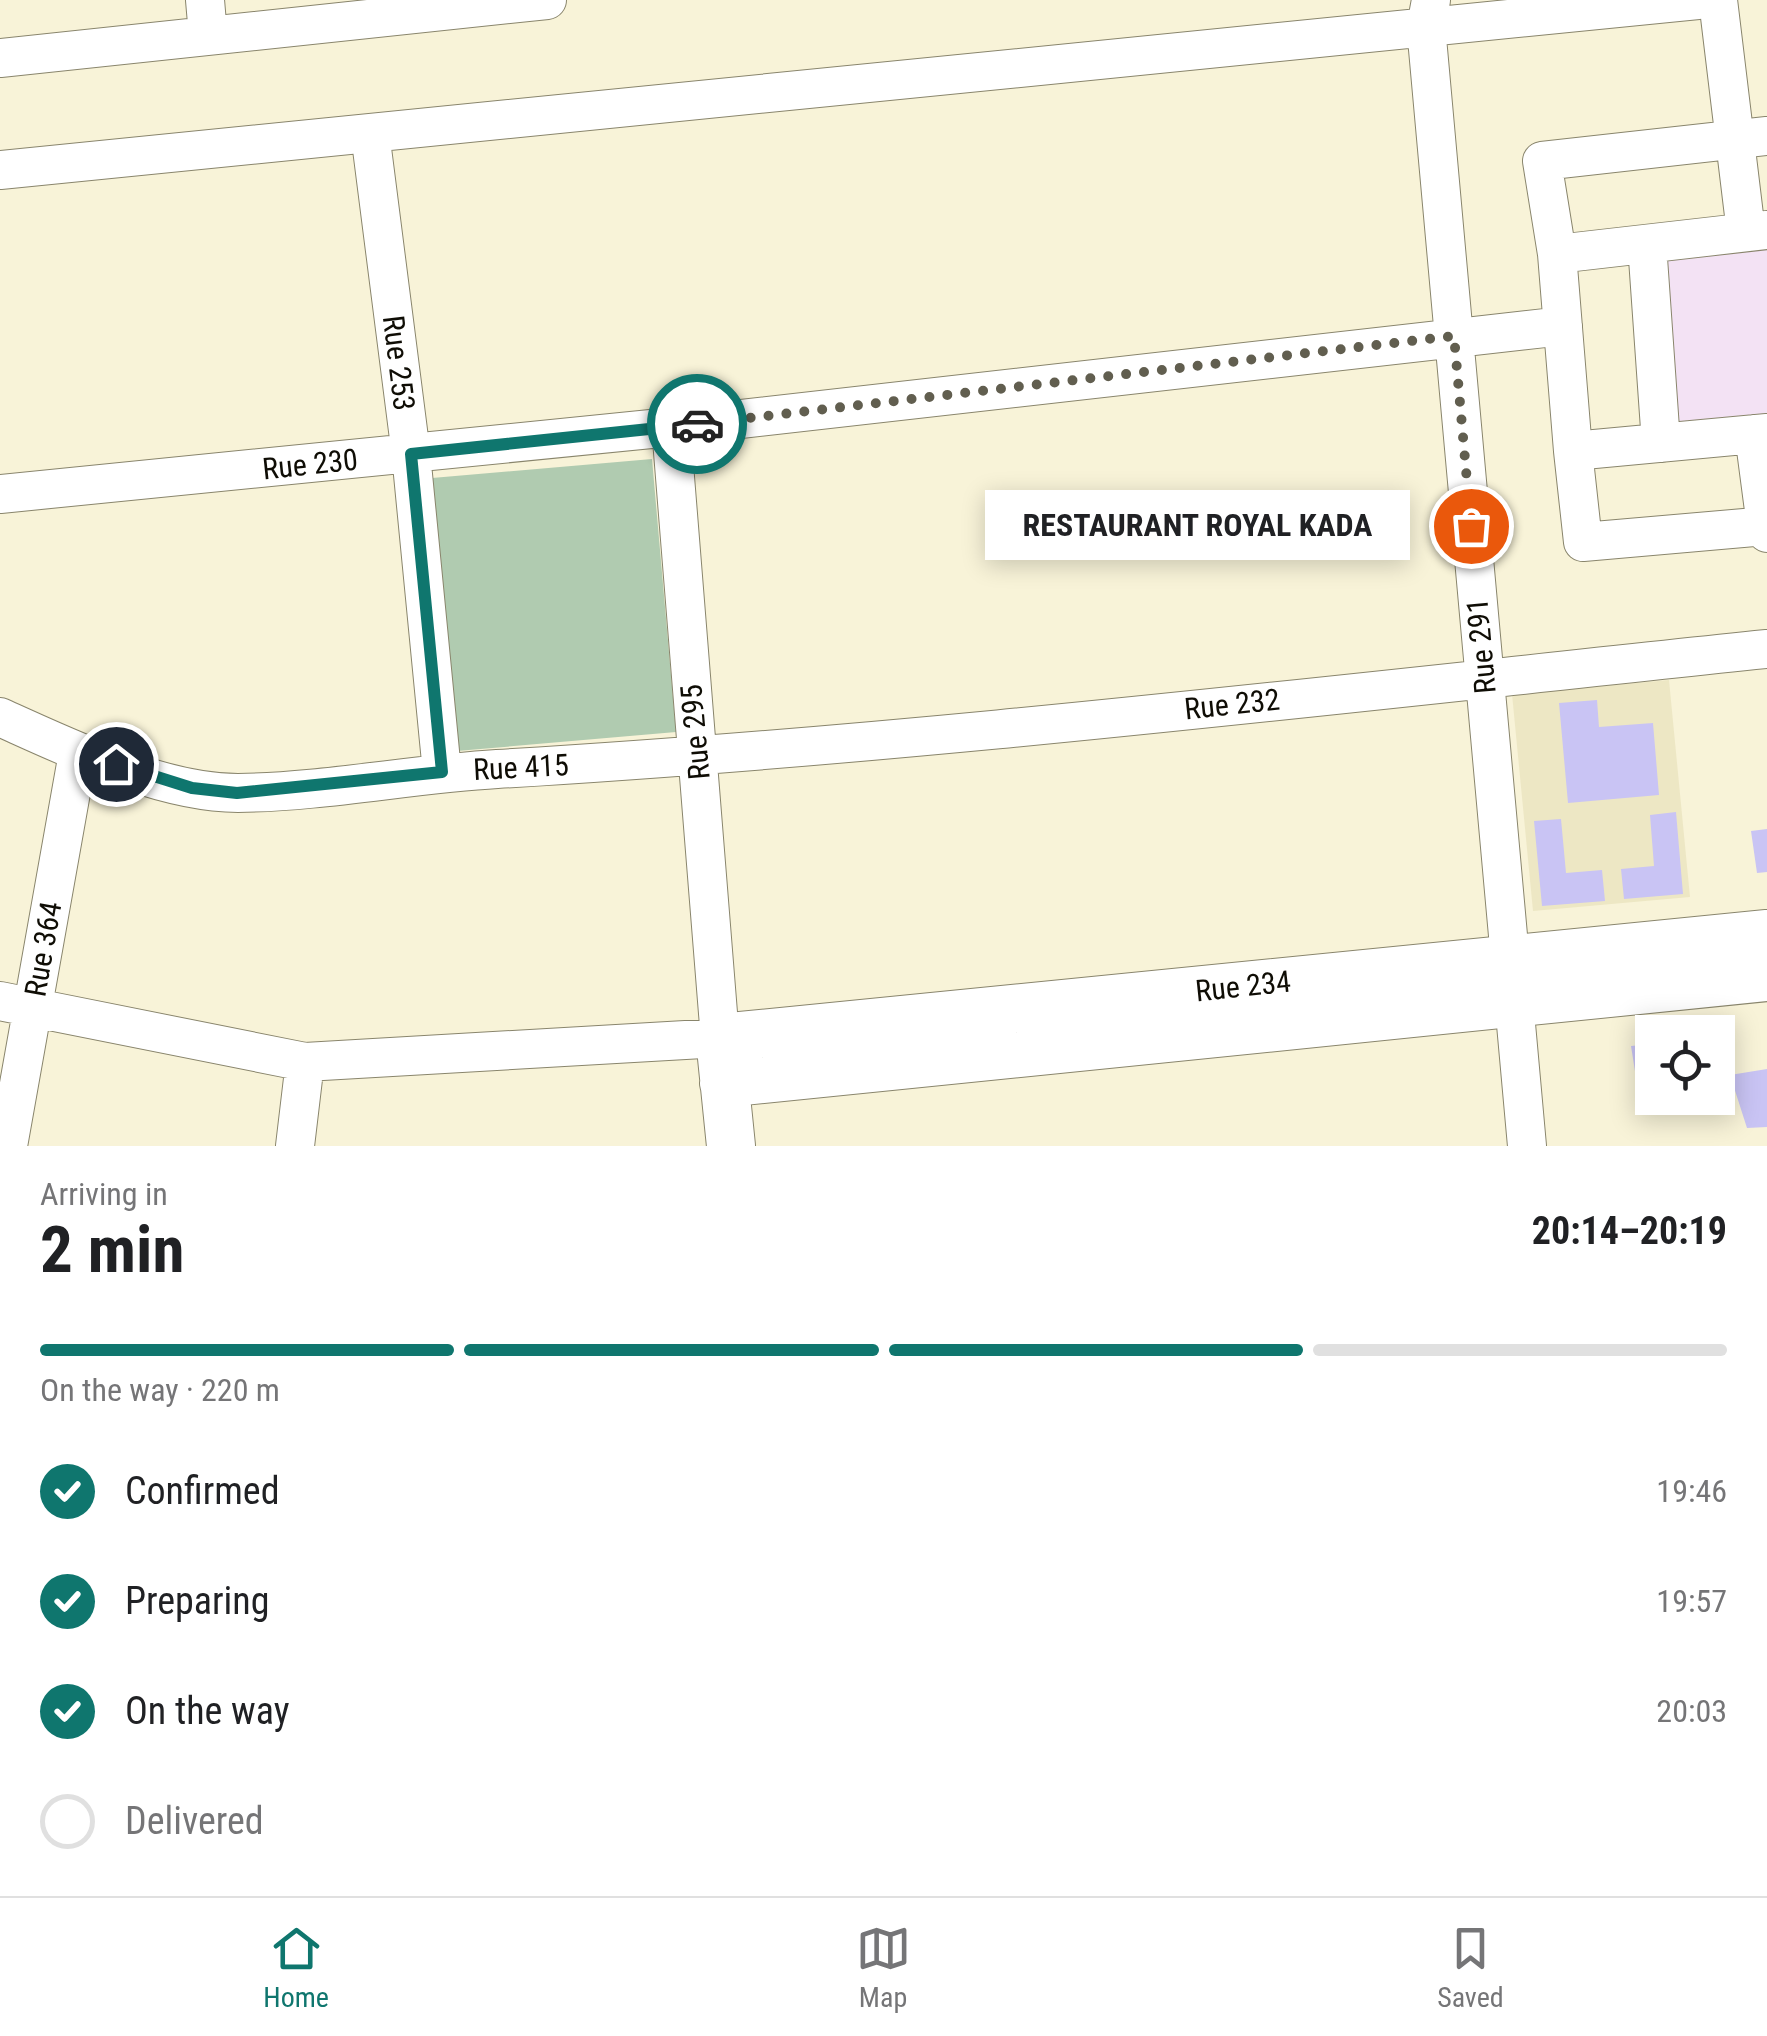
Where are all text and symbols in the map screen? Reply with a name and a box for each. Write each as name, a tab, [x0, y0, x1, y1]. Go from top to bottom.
street label: Rue 253	[376, 313, 422, 413]
courier	[647, 374, 747, 474]
icon: car	[670, 397, 725, 452]
street label: Rue 230	[261, 442, 359, 486]
pin	[1429, 484, 1514, 569]
callout: RESTAURANT ROYAL KADA	[986, 491, 1411, 561]
icon: bag	[1444, 499, 1499, 554]
text: RESTAURANT ROYAL KADA	[1023, 506, 1372, 544]
street label: Rue 291	[1459, 597, 1503, 695]
street label: Rue 232	[1183, 682, 1281, 726]
street label: Rue 295	[673, 683, 717, 781]
pin	[74, 722, 159, 807]
icon: home	[89, 737, 144, 792]
street label: Rue 415	[472, 747, 570, 787]
street label: Rue 364	[17, 899, 69, 999]
street label: Rue 234	[1194, 964, 1292, 1008]
map controls	[1635, 1015, 1735, 1115]
button: locate	[1635, 1015, 1735, 1115]
text: Arriving in	[40, 1175, 168, 1213]
text: 20:14–20:19	[1532, 1209, 1727, 1253]
text: 2 min	[40, 1212, 184, 1288]
text: On the way · 220 m	[40, 1371, 280, 1409]
icon: check	[40, 1464, 95, 1519]
text: Confirmed	[125, 1469, 280, 1513]
text: 19:46	[1656, 1472, 1727, 1510]
icon: check	[40, 1574, 95, 1629]
text: Preparing	[125, 1579, 270, 1623]
text: 19:57	[1656, 1582, 1727, 1620]
icon: check	[40, 1684, 95, 1739]
text: On the way	[125, 1689, 290, 1733]
text: 20:03	[1656, 1692, 1727, 1730]
text: Delivered	[125, 1799, 264, 1843]
tab: Home	[263, 1921, 329, 2014]
tab: Map	[856, 1921, 911, 2014]
tab: Saved	[1437, 1921, 1504, 2014]

